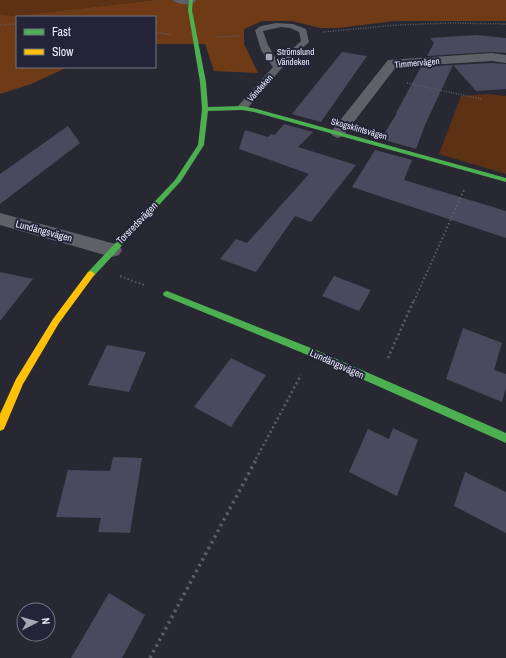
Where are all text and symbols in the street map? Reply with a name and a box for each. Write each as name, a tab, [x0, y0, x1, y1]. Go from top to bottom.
legend	[16, 16, 156, 68]
text: Fast	[52, 24, 71, 40]
text: Slow	[52, 44, 74, 60]
place label: Strömslund Vändeken	[277, 46, 314, 68]
marker: Strömslund Vändeken	[264, 52, 274, 62]
street label: Timmervägen	[394, 55, 440, 71]
street label: Vändeken	[245, 72, 275, 104]
street label: Skogsklintsvägen	[330, 115, 388, 143]
street label: Torsredsvägen	[114, 199, 160, 247]
street label: Lundängsvägen	[14, 217, 74, 245]
street label: Lundängsvägen	[308, 346, 366, 382]
north arrow	[16, 602, 56, 642]
text: N	[39, 617, 53, 625]

